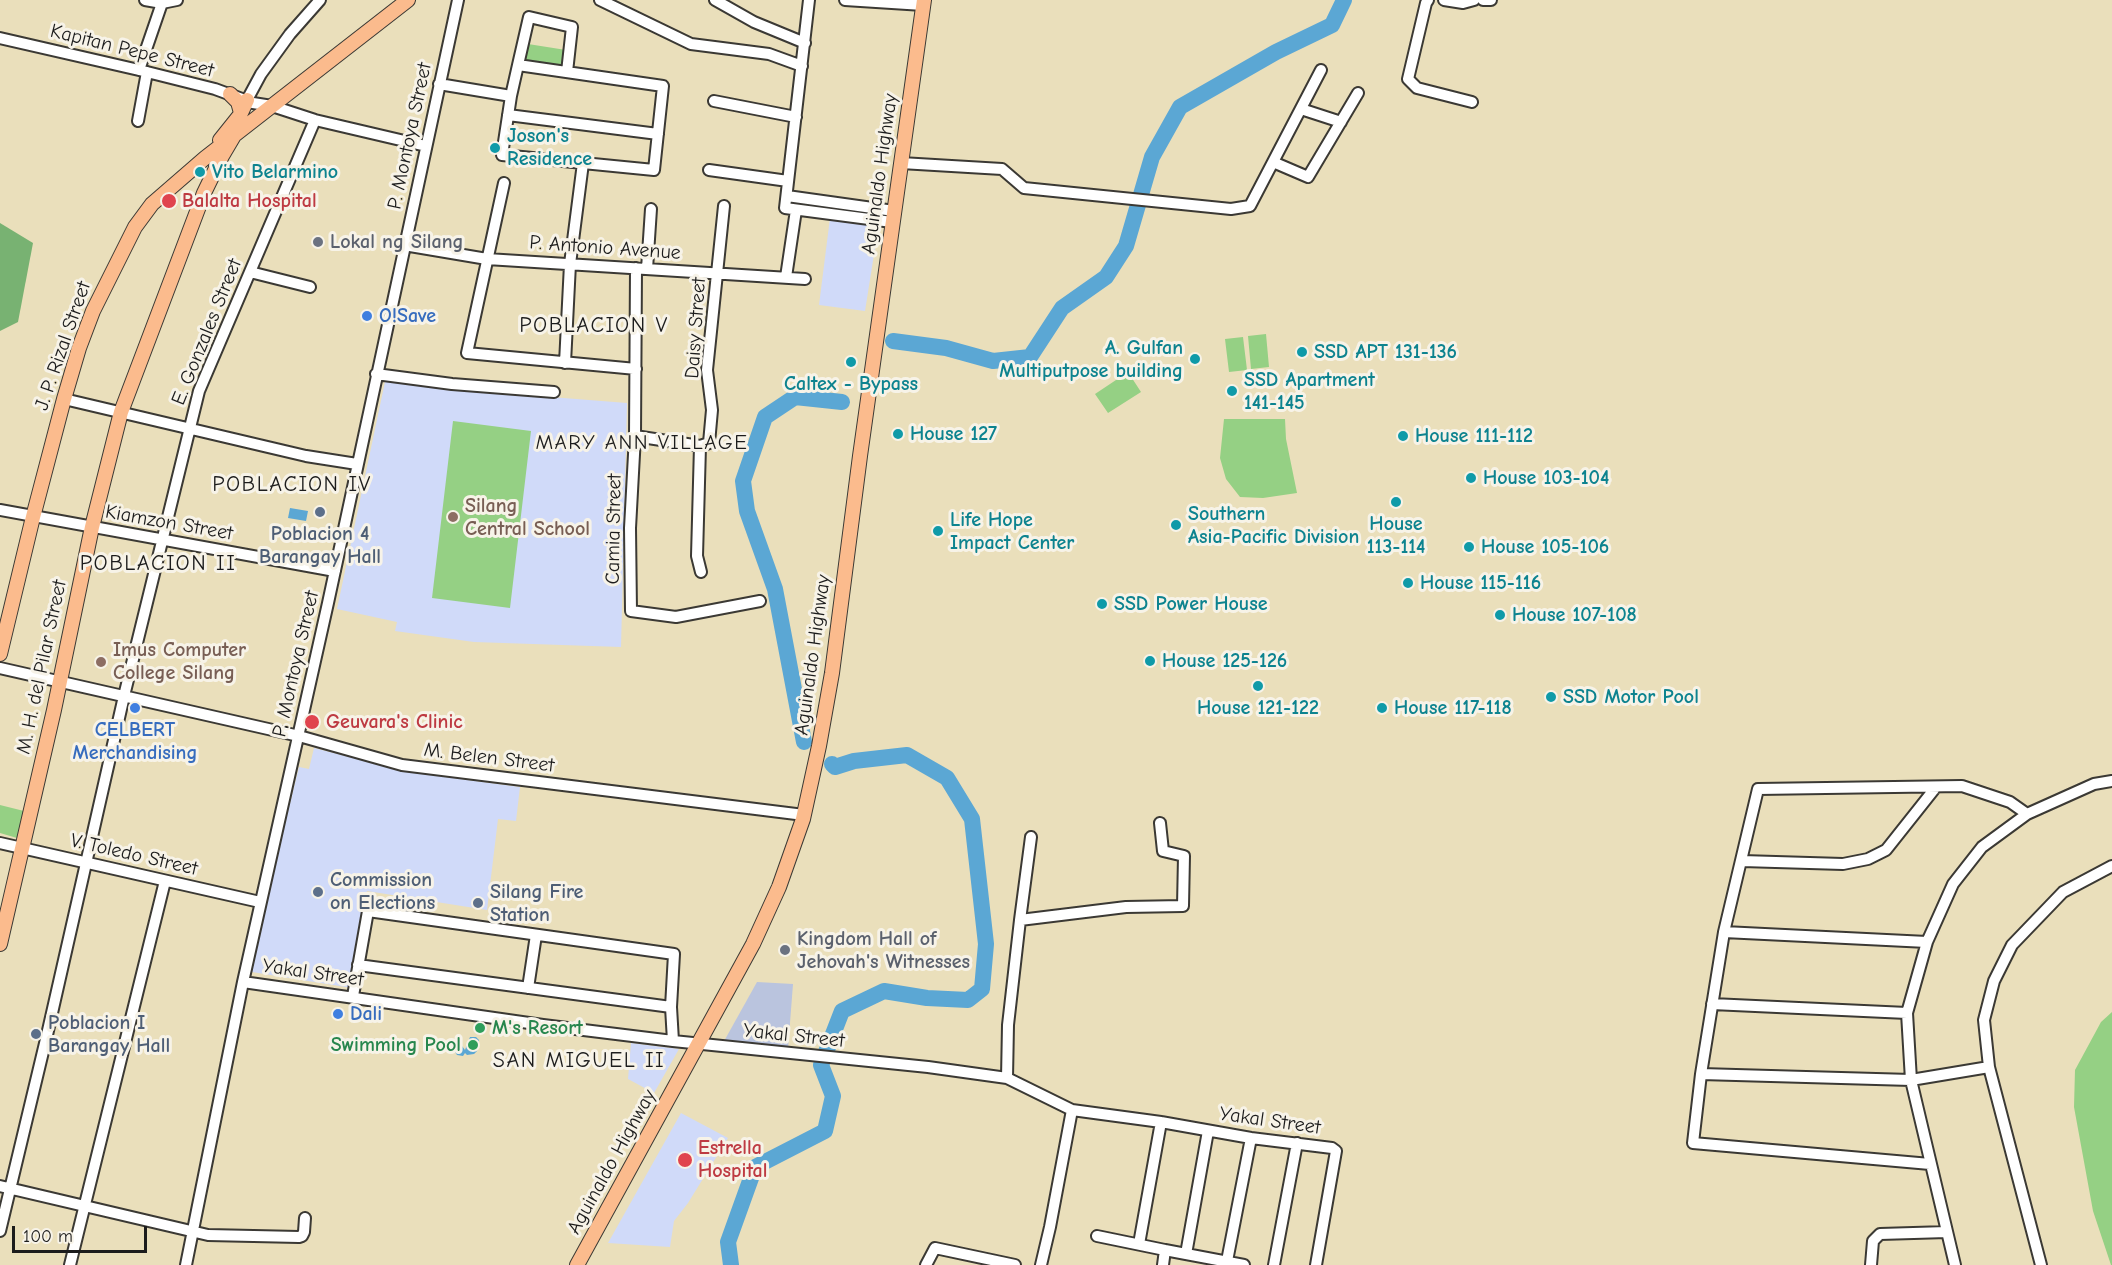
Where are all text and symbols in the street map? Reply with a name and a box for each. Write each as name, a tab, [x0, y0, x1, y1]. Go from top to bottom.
street label: Kapitan Pepe Street	[48, 19, 216, 83]
street label: P. Montoya Street	[383, 60, 437, 212]
street label: Aguinaldo Highway	[857, 92, 903, 256]
place label: Joson's Residence	[507, 124, 592, 171]
marker: Joson's Residence	[488, 141, 502, 155]
place label: Vito Belarmino	[212, 160, 338, 184]
marker: Vito Belarmino	[193, 165, 207, 179]
place label: Balalta Hospital	[182, 189, 317, 213]
marker: Balalta Hospital	[160, 192, 178, 210]
place label: Lokal ng Silang	[330, 230, 463, 254]
street label: P. Antonio Avenue	[528, 231, 682, 265]
marker: Lokal ng Silang	[311, 235, 325, 249]
street label: E. Gonzales Street	[167, 255, 247, 409]
street label: Daisy Street	[680, 277, 712, 379]
street label: J. P. Rizal Street	[30, 278, 96, 414]
place label: O!Save	[379, 304, 436, 328]
marker: O!Save	[360, 309, 374, 323]
district label: POBLACION V	[519, 313, 669, 339]
place label: A. Gulfan Multiputpose building	[999, 336, 1183, 383]
place label: SSD APT 131-136	[1314, 340, 1457, 364]
marker: SSD APT 131-136	[1295, 345, 1309, 359]
marker: A. Gulfan Multiputpose building	[1188, 352, 1202, 366]
marker: Caltex - Bypass	[844, 355, 858, 369]
place label: SSD Apartment 141-145	[1244, 368, 1375, 415]
place label: Caltex - Bypass	[784, 372, 918, 396]
marker: SSD Apartment 141-145	[1225, 384, 1239, 398]
place label: House 127	[910, 422, 997, 446]
place label: House 111-112	[1415, 424, 1533, 448]
marker: House 127	[891, 427, 905, 441]
marker: House 111-112	[1396, 429, 1410, 443]
district label: MARY ANN VILLAGE	[536, 430, 748, 456]
place label: House 103-104	[1483, 466, 1609, 490]
marker: House 103-104	[1464, 471, 1478, 485]
district label: POBLACION IV	[212, 472, 372, 498]
street label: Camia Street	[601, 473, 627, 585]
place label: Silang Central School	[465, 494, 590, 541]
marker: House 113-114	[1389, 495, 1403, 509]
street label: Kiamzon Street	[103, 500, 235, 546]
place label: Southern Asia-Pacific Division	[1188, 502, 1359, 549]
marker: Poblacion 4 Barangay Hall	[313, 505, 327, 519]
place label: Life Hope Impact Center	[950, 508, 1074, 555]
marker: Silang Central School	[446, 510, 460, 524]
place label: House 113-114	[1367, 512, 1425, 559]
marker: Southern Asia-Pacific Division	[1169, 518, 1183, 532]
place label: Poblacion 4 Barangay Hall	[259, 522, 381, 569]
marker: Life Hope Impact Center	[931, 524, 945, 538]
place label: House 105-106	[1481, 535, 1609, 559]
marker: House 105-106	[1462, 540, 1476, 554]
district label: POBLACION II	[80, 551, 236, 577]
place label: House 115-116	[1420, 571, 1541, 595]
street label: Aguinaldo Highway	[790, 573, 836, 737]
marker: House 115-116	[1401, 576, 1415, 590]
street label: M. H. del Pilar Street	[12, 578, 72, 756]
street label: P. Montoya Street	[268, 589, 324, 739]
place label: SSD Power House	[1114, 592, 1268, 616]
marker: SSD Power House	[1095, 597, 1109, 611]
place label: House 107-108	[1512, 603, 1637, 627]
marker: House 107-108	[1493, 608, 1507, 622]
place label: Imus Computer College Silang	[113, 638, 246, 685]
place label: House 125-126	[1162, 649, 1287, 673]
marker: House 125-126	[1143, 654, 1157, 668]
marker: Imus Computer College Silang	[94, 655, 108, 669]
marker: House 121-122	[1251, 679, 1265, 693]
place label: SSD Motor Pool	[1563, 685, 1699, 709]
marker: SSD Motor Pool	[1544, 690, 1558, 704]
place label: House 121-122	[1197, 696, 1319, 720]
place label: House 117-118	[1394, 696, 1512, 720]
marker: CELBERT Merchandising	[128, 701, 142, 715]
marker: House 117-118	[1375, 701, 1389, 715]
place label: Geuvara's Clinic	[326, 710, 463, 734]
marker: Geuvara's Clinic	[303, 713, 321, 731]
place label: CELBERT Merchandising	[73, 718, 197, 765]
street label: M. Belen Street	[422, 738, 556, 778]
street label: V. Toledo Street	[68, 829, 200, 881]
place label: Commission on Elections	[330, 868, 435, 915]
place label: Silang Fire Station	[490, 880, 583, 927]
marker: Commission on Elections	[311, 885, 325, 899]
marker: Silang Fire Station	[471, 896, 485, 910]
place label: Kingdom Hall of Jehovah's Witnesses	[797, 927, 970, 974]
marker: Kingdom Hall of Jehovah's Witnesses	[778, 943, 792, 957]
street label: Yakal Street	[261, 954, 365, 992]
place label: Dali	[350, 1002, 382, 1026]
marker: Dali	[331, 1007, 345, 1021]
place label: Poblacion I Barangay Hall	[48, 1011, 170, 1058]
place label: M's Resort	[492, 1016, 583, 1040]
street label: Yakal Street	[742, 1019, 846, 1053]
marker: M's Resort	[473, 1021, 487, 1035]
marker: Poblacion I Barangay Hall	[29, 1027, 43, 1041]
place label: Swimming Pool	[331, 1033, 461, 1057]
marker: Swimming Pool	[466, 1038, 480, 1052]
district label: SAN MIGUEL II	[493, 1048, 665, 1074]
street label: Aguinaldo Highway	[562, 1085, 662, 1239]
street label: Yakal Street	[1218, 1102, 1322, 1140]
place label: Estrella Hospital	[698, 1136, 767, 1183]
marker: Estrella Hospital	[676, 1151, 694, 1169]
scale bar	[15, 1214, 150, 1252]
text: 100 m	[23, 1226, 73, 1247]

